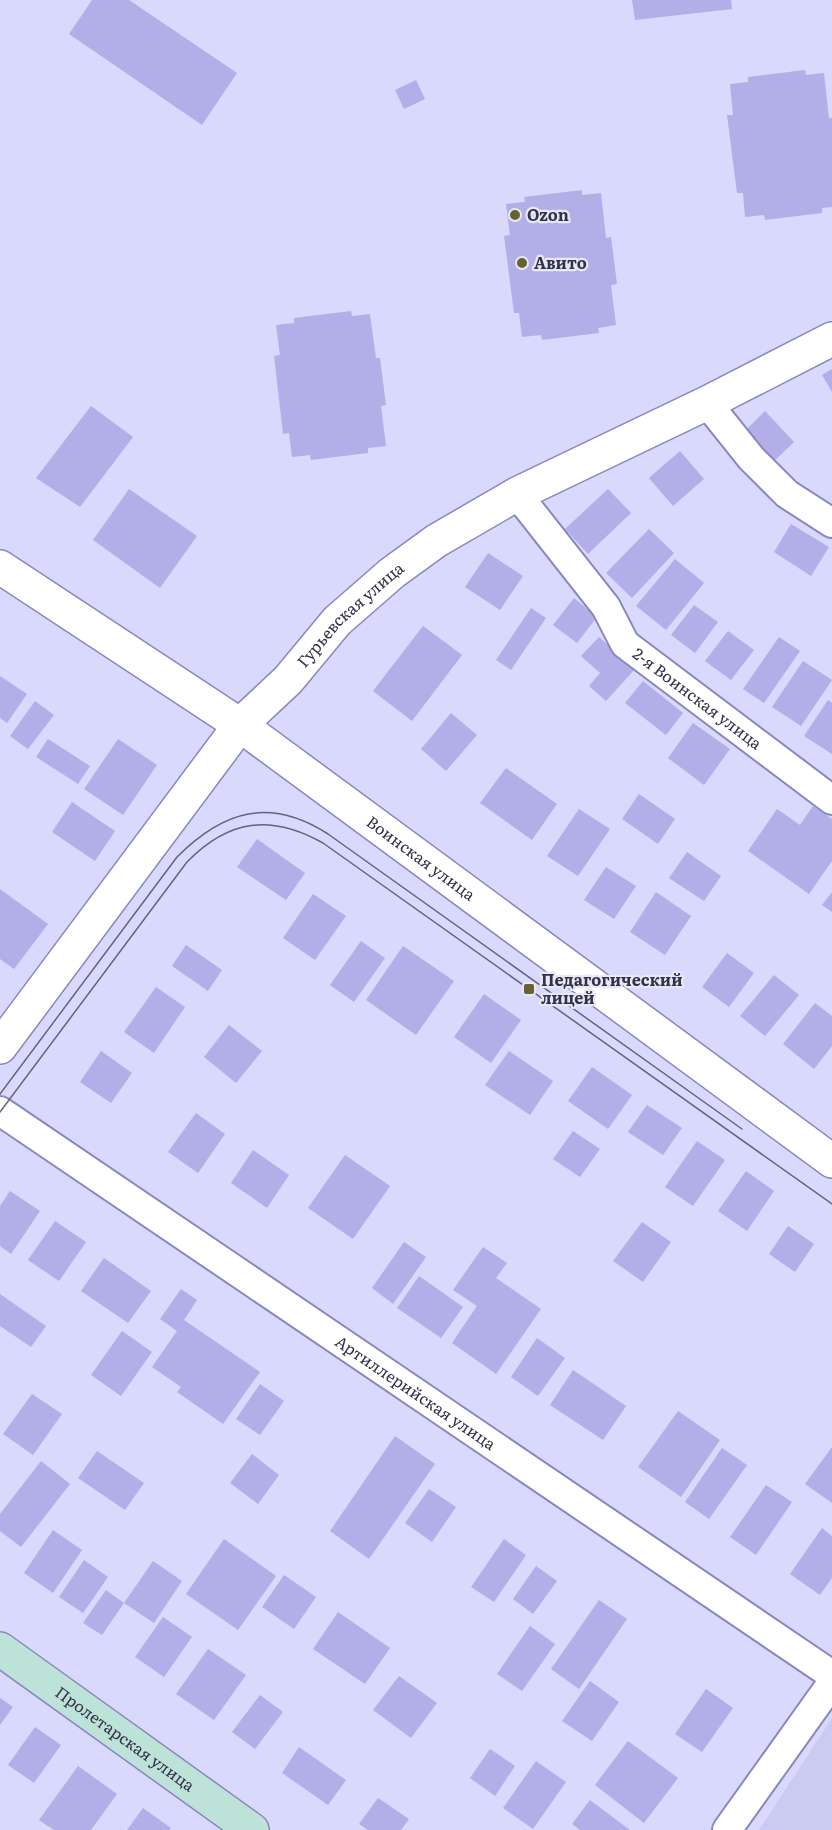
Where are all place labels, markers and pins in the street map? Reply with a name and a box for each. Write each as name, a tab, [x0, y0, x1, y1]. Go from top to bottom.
place label: Ozon	[527, 202, 569, 226]
marker: Ozon	[508, 208, 522, 222]
place label: Авито	[534, 250, 587, 274]
marker: Авито	[515, 256, 529, 270]
place label: Педагогический лицей	[541, 967, 683, 1009]
marker: Педагогический лицей	[522, 982, 536, 996]

